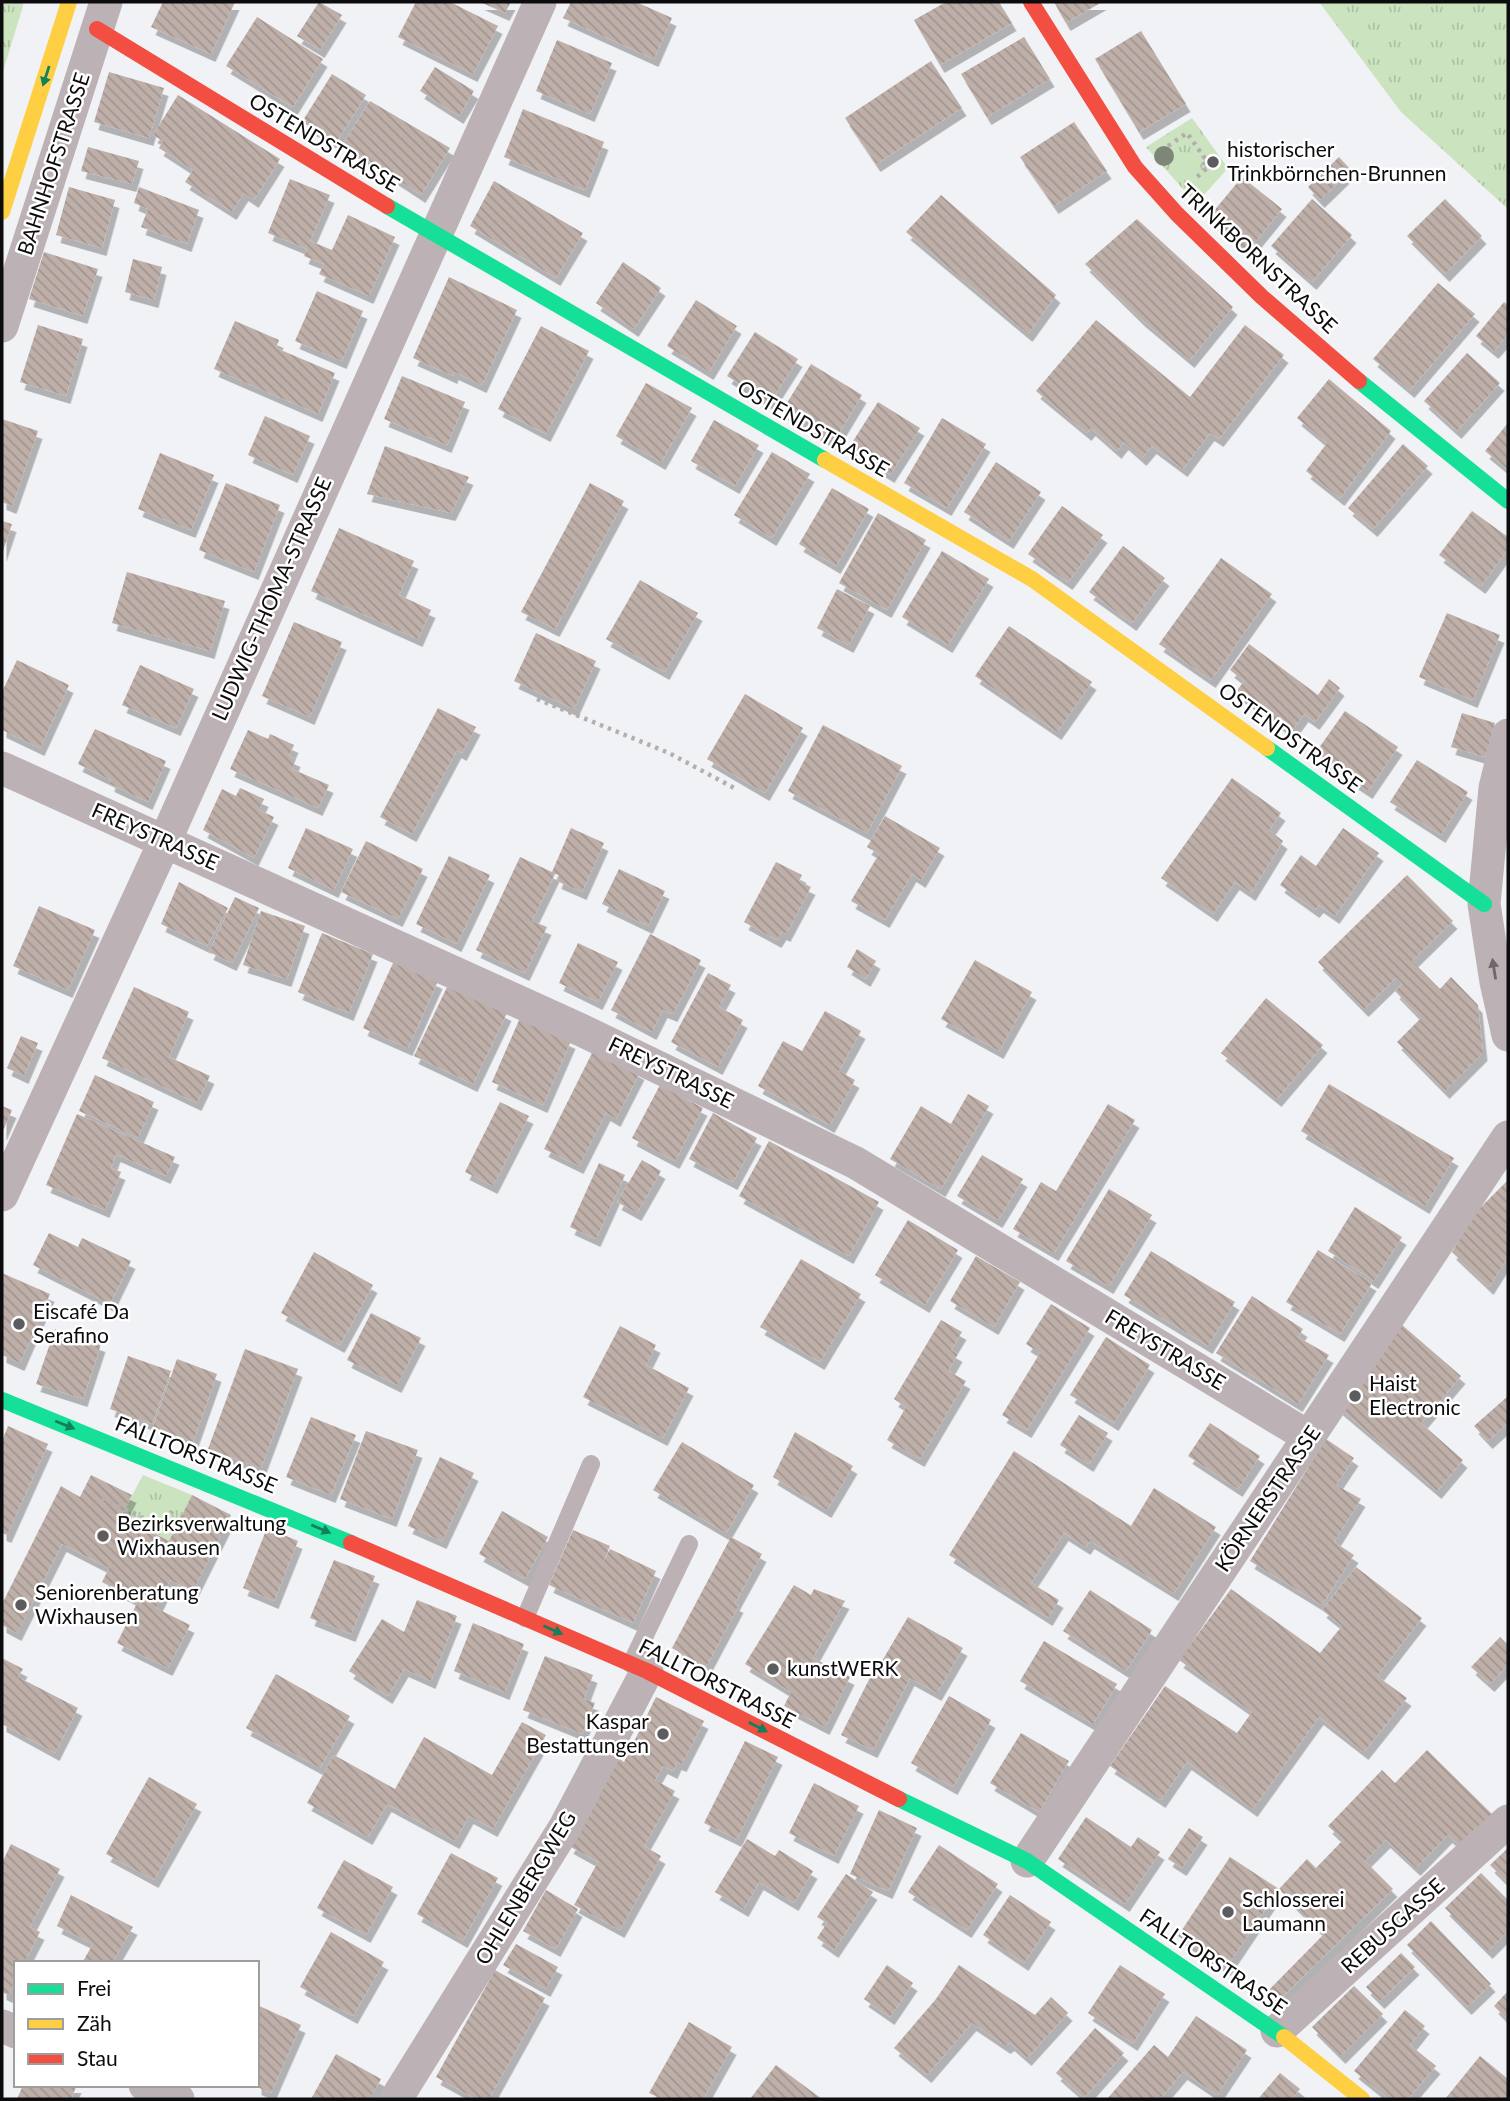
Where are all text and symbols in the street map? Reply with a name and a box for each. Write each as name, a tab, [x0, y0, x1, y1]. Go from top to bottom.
one-way arrow	[40, 65, 51, 86]
street label: BAHNHOFSTRASSE	[11, 69, 94, 258]
street label: OSTENDSTRASSE	[245, 87, 404, 196]
place label: historischer Trinkbörnchen-Brunnen	[1227, 136, 1446, 185]
marker: historischer Trinkbörnchen-Brunnen	[1205, 154, 1221, 170]
street label: TRINKBORNSTRASSE	[1175, 178, 1343, 338]
street label: OSTENDSTRASSE	[734, 374, 894, 481]
street label: LUDWIG-THOMA-STRASSE	[206, 473, 336, 724]
street label: OSTENDSTRASSE	[1214, 676, 1367, 797]
street label: FREYSTRASSE	[88, 797, 223, 875]
one-way arrow	[1488, 958, 1499, 980]
street label: FREYSTRASSE	[605, 1031, 738, 1113]
place label: Eiscafé Da Serafino	[33, 1298, 129, 1347]
street label: FREYSTRASSE	[1101, 1303, 1230, 1394]
marker: Eiscafé Da Serafino	[11, 1316, 27, 1332]
place label: Haist Electronic	[1369, 1370, 1461, 1419]
marker: Haist Electronic	[1347, 1388, 1363, 1404]
street label: FALLTORSTRASSE	[112, 1410, 281, 1497]
one-way arrow	[55, 1420, 76, 1431]
street label: KÖRNERSTRASSE	[1209, 1421, 1325, 1576]
place label: Bezirksverwaltung Wixhausen	[117, 1510, 286, 1559]
one-way arrow	[311, 1524, 332, 1535]
marker: Bezirksverwaltung Wixhausen	[95, 1528, 111, 1544]
place label: Seniorenberatung Wixhausen	[35, 1579, 199, 1628]
marker: Seniorenberatung Wixhausen	[13, 1597, 29, 1613]
one-way arrow	[542, 1624, 563, 1635]
street label: FALLTORSTRASSE	[635, 1632, 800, 1733]
place label: kunstWERK	[787, 1655, 898, 1680]
marker: kunstWERK	[765, 1661, 781, 1677]
place label: Kaspar Bestattungen	[526, 1708, 649, 1757]
one-way arrow	[748, 1722, 768, 1733]
marker: Kaspar Bestattungen	[655, 1726, 671, 1742]
street label: OHLENBERGWEG	[469, 1806, 580, 1969]
street label: REBUSGASSE	[1335, 1872, 1449, 1978]
place label: Schlosserei Laumann	[1242, 1886, 1345, 1935]
street label: FALLTORSTRASSE	[1135, 1902, 1292, 2019]
marker: Schlosserei Laumann	[1220, 1904, 1236, 1920]
legend	[14, 1961, 259, 2087]
text: Frei	[77, 1975, 111, 2000]
text: Zäh	[77, 2010, 112, 2035]
text: Stau	[77, 2045, 118, 2070]

